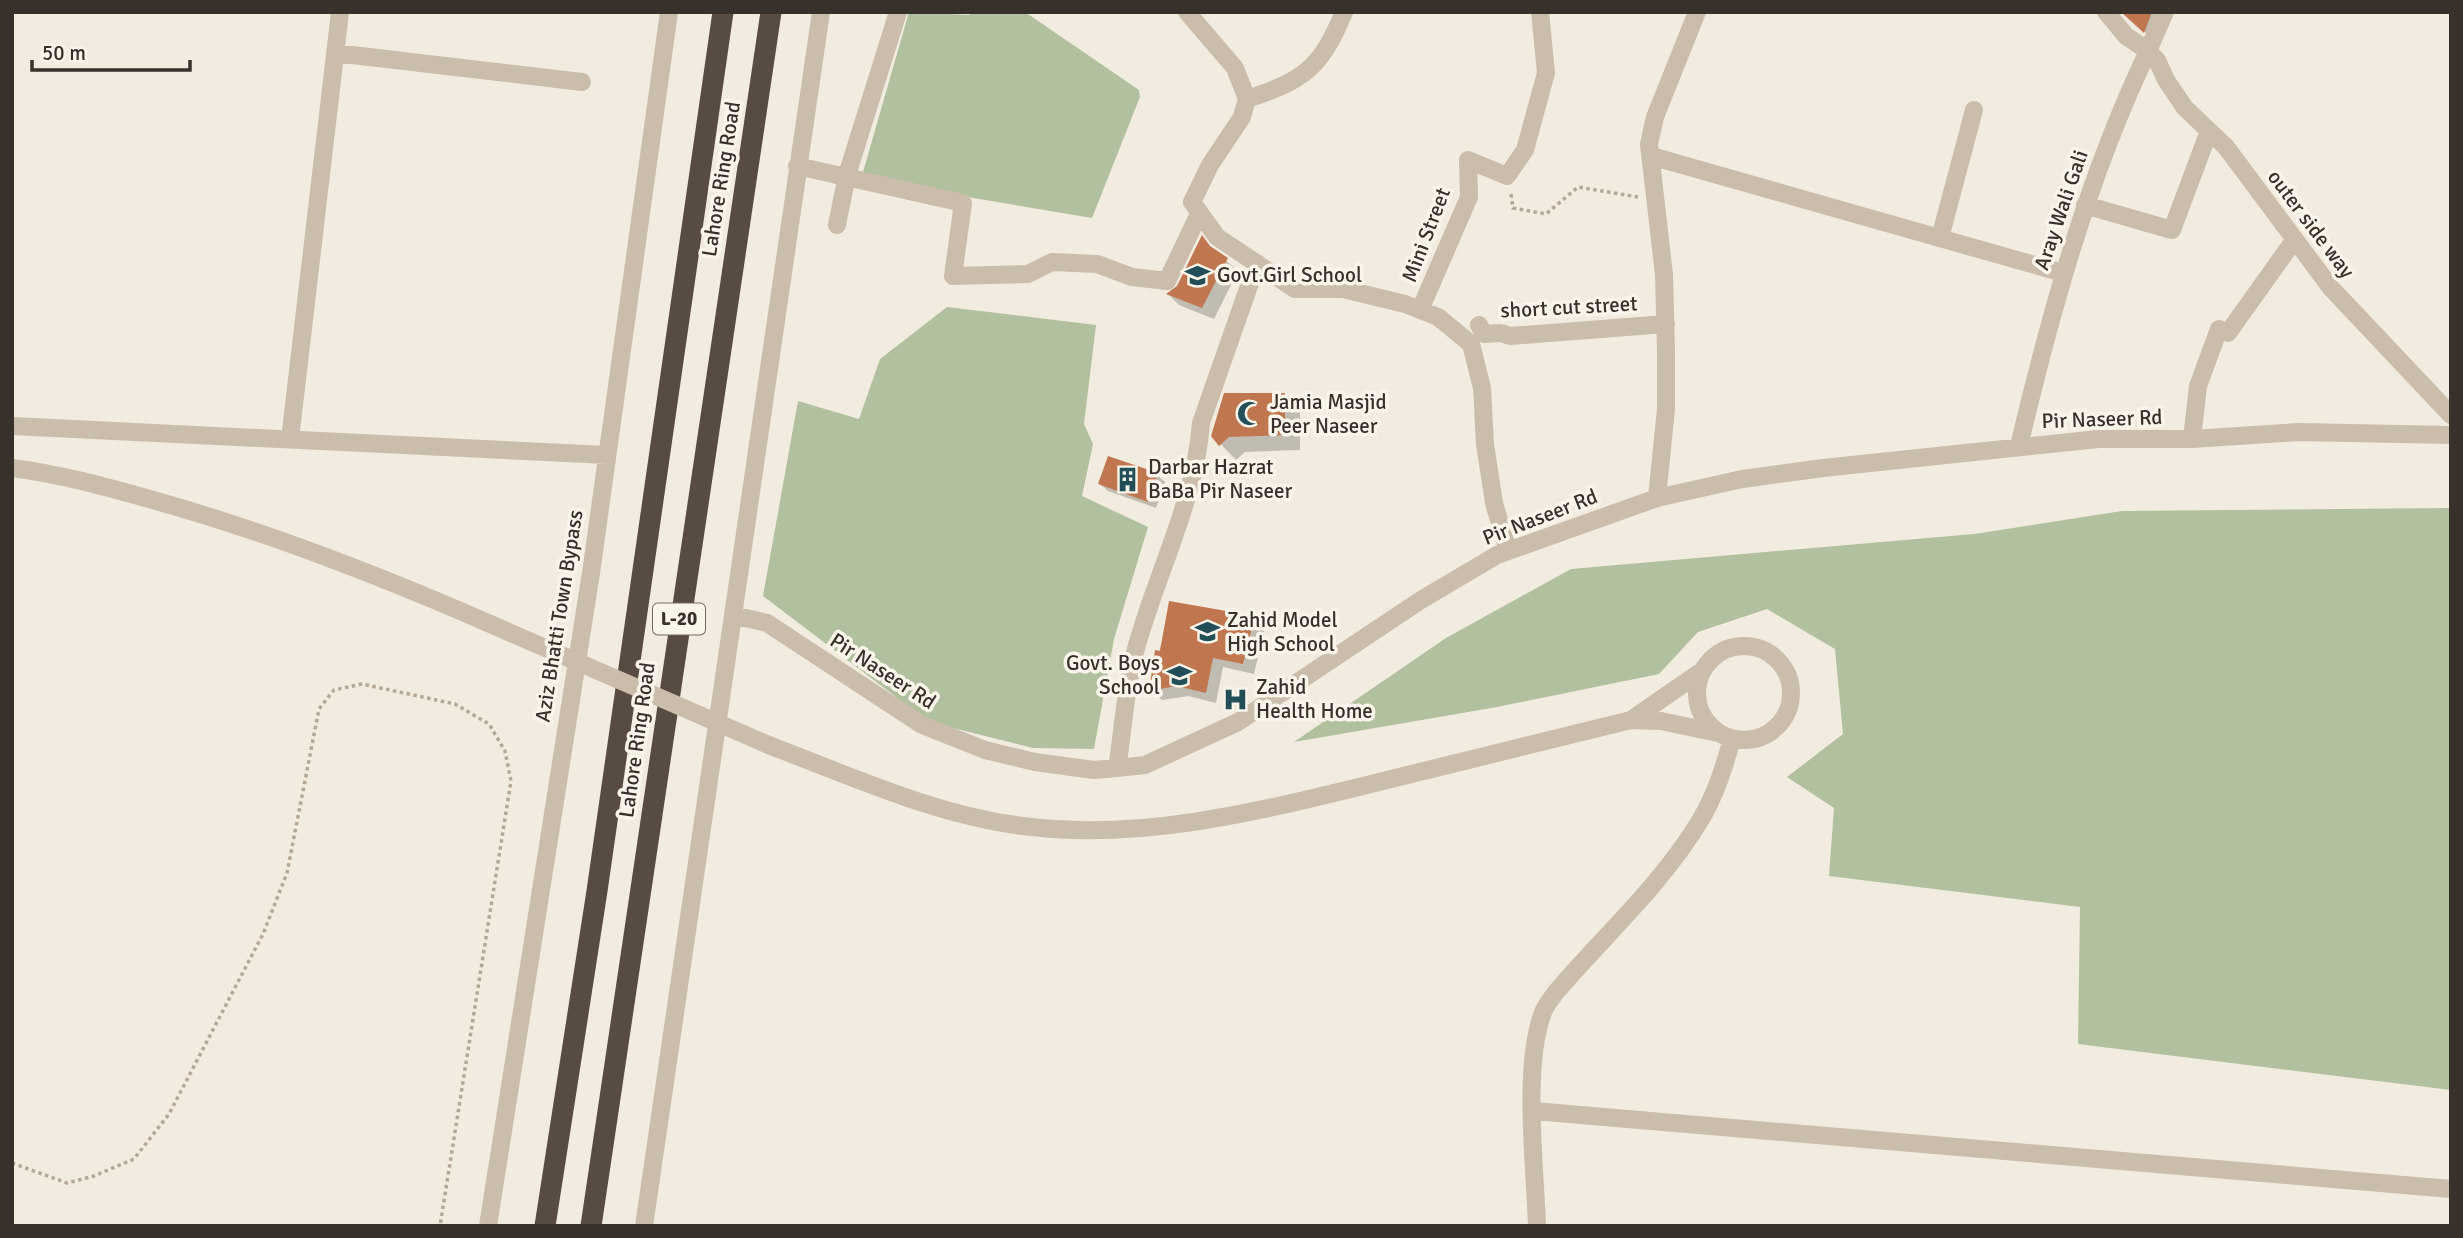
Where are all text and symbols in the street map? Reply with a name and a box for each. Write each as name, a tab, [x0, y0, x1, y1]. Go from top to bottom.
scale bar	[32, 28, 189, 72]
text: 50 m	[42, 40, 86, 66]
street label: Lahore Ring Road	[696, 100, 746, 258]
street label: Aray Wali Gali	[2028, 147, 2094, 273]
street label: outer side way	[2262, 165, 2360, 283]
street label: Mini Street	[1396, 184, 1456, 286]
school or university icon: Govt.Girl School	[1183, 261, 1211, 289]
place label: Govt.Girl School	[1217, 262, 1362, 288]
street label: short cut street	[1500, 290, 1638, 324]
place label: Jamia Masjid Peer Naseer	[1270, 389, 1387, 439]
mosque icon: Jamia Masjid Peer Naseer	[1236, 400, 1264, 428]
street label: Pir Naseer Rd	[2041, 404, 2163, 434]
place label: Darbar Hazrat BaBa Pir Naseer	[1148, 454, 1292, 504]
building icon: Darbar Hazrat BaBa Pir Naseer	[1114, 465, 1142, 493]
street label: Pir Naseer Rd	[1479, 483, 1601, 551]
street label: Aziz Bhatti Town Bypass	[529, 508, 589, 724]
road number: L-20	[653, 604, 705, 634]
place label: Zahid Model High School	[1227, 607, 1338, 657]
school or university icon: Zahid Model High School	[1193, 618, 1221, 646]
street label: Pir Naseer Rd	[825, 627, 941, 715]
place label: Govt. Boys School	[1066, 650, 1160, 700]
street label: Lahore Ring Road	[613, 661, 661, 819]
school or university icon: Govt. Boys School	[1166, 661, 1194, 689]
place label: Zahid Health Home	[1256, 674, 1373, 724]
hospital icon: Zahid Health Home	[1222, 685, 1250, 713]

